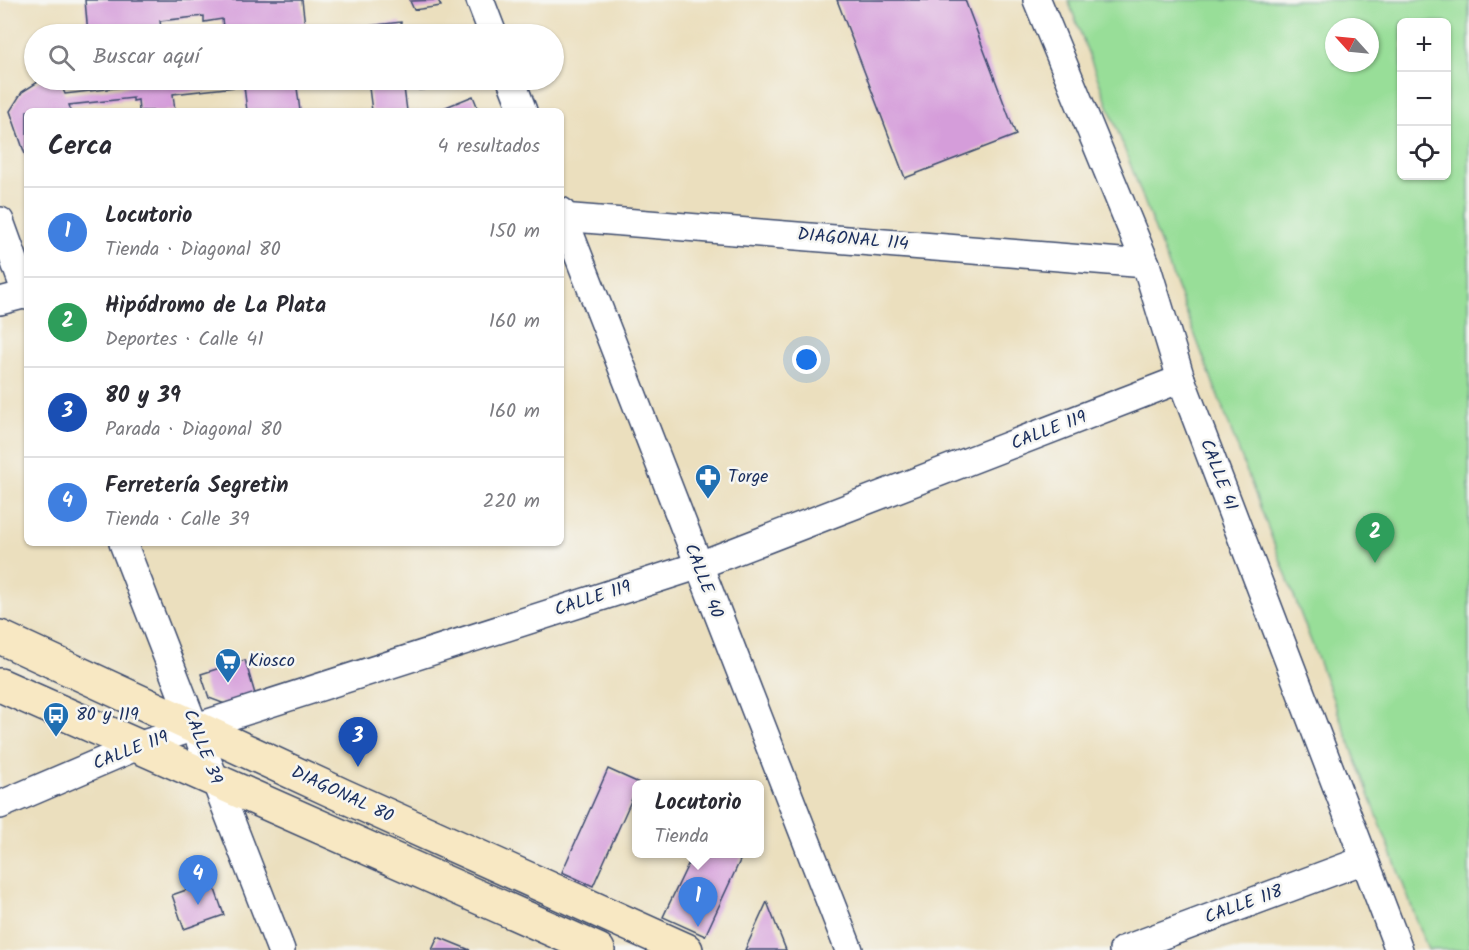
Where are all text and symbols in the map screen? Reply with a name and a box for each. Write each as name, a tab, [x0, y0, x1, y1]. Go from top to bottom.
north arrow	[1325, 18, 1379, 72]
map controls	[1397, 18, 1451, 180]
button: +	[1397, 18, 1451, 72]
search box	[24, 24, 564, 90]
text: Buscar aquí	[93, 40, 200, 75]
icon: search	[45, 41, 78, 74]
button: −	[1397, 72, 1451, 126]
text: Cerca	[48, 126, 112, 168]
button: locate	[1397, 126, 1451, 180]
text: 4 resultados	[438, 131, 540, 163]
text: Locutorio	[105, 199, 192, 234]
text: 1	[64, 216, 71, 248]
text: 150 m	[489, 216, 540, 248]
street label: DIAGONAL 114	[796, 221, 910, 259]
text: Tienda · Diagonal 80	[105, 234, 281, 266]
text: Hipódromo de La Plata	[105, 289, 326, 324]
text: 2	[62, 306, 73, 338]
text: 160 m	[489, 306, 540, 338]
text: Deportes · Calle 41	[105, 324, 264, 356]
your location	[792, 345, 821, 374]
text: 80 y 39	[105, 379, 181, 414]
text: 3	[62, 396, 73, 428]
text: 160 m	[489, 396, 540, 428]
street label: CALLE 119	[1007, 403, 1091, 459]
text: Parada · Diagonal 80	[105, 414, 282, 446]
street label: CALLE 41	[1191, 435, 1245, 515]
pharmacy icon: Torge	[693, 462, 723, 500]
place label: Torge	[728, 463, 768, 492]
text: Ferretería Segretin	[105, 469, 288, 504]
text: 4	[62, 486, 73, 518]
text: 220 m	[483, 486, 540, 518]
text: Tienda · Calle 39	[105, 504, 250, 536]
pin: 2	[1356, 514, 1394, 563]
street label: CALLE 40	[675, 539, 731, 623]
street label: CALLE 119	[551, 573, 635, 625]
supermarket icon: Kiosco	[213, 646, 243, 684]
place label: Kiosco	[248, 647, 295, 676]
bus stop icon: 80 y 119	[41, 700, 71, 738]
place label: 80 y 119	[76, 701, 139, 730]
street label: CALLE 39	[174, 705, 230, 789]
pin: 3	[338, 718, 378, 767]
street label: CALLE 119	[89, 723, 173, 779]
street label: DIAGONAL 80	[286, 759, 398, 831]
popup	[632, 780, 764, 858]
text: Locutorio	[654, 786, 742, 821]
text: Tienda	[654, 821, 709, 853]
pin: 4	[178, 856, 218, 905]
street label: CALLE 118	[1201, 877, 1287, 933]
pin: 1	[678, 878, 718, 927]

